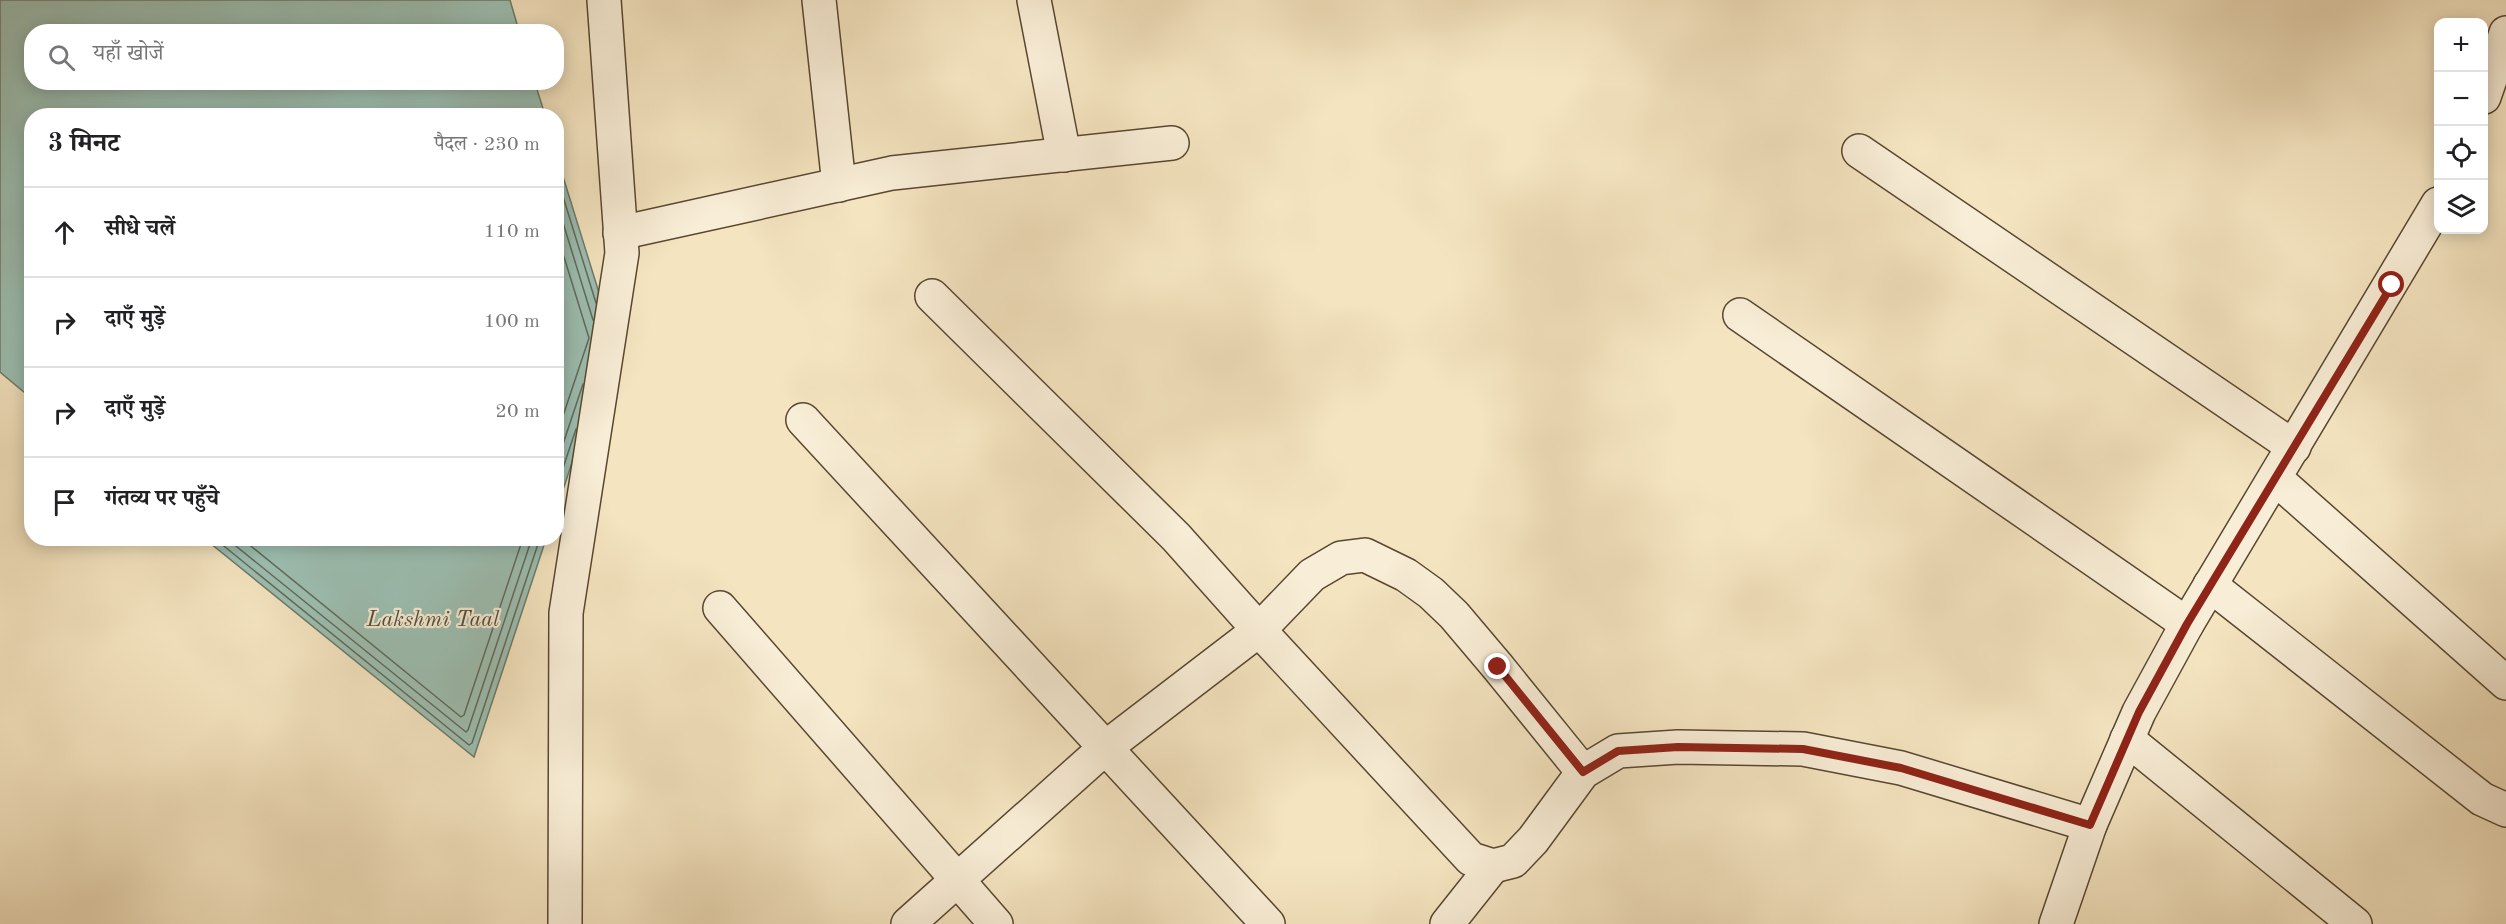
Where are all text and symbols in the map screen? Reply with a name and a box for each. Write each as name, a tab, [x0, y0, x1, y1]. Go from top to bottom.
map controls	[2434, 18, 2488, 234]
button: +	[2434, 18, 2488, 72]
search box	[24, 24, 564, 90]
icon: search	[45, 41, 78, 74]
text: यहाँ खोजें	[93, 43, 164, 65]
button: −	[2434, 72, 2488, 126]
button: locate	[2434, 126, 2488, 180]
text: 3 मिनट	[48, 131, 120, 157]
text: पैदल · 230 m	[434, 135, 540, 155]
button: layers	[2434, 180, 2488, 234]
icon: ahead	[48, 216, 81, 249]
text: सीधे चलें	[105, 218, 175, 240]
text: 110 m	[484, 222, 540, 242]
route start	[2378, 271, 2404, 297]
icon: right	[48, 306, 81, 339]
text: दाएँ मुड़ें	[105, 308, 165, 330]
text: 100 m	[484, 312, 540, 332]
icon: right	[48, 396, 81, 429]
text: दाएँ मुड़ें	[105, 398, 165, 420]
text: 20 m	[495, 402, 540, 422]
icon: arrive	[48, 486, 81, 519]
text: गंतव्य पर पहुँचे	[105, 488, 219, 510]
water label: Lakshmi Taal	[365, 609, 500, 631]
route end	[1484, 653, 1510, 679]

